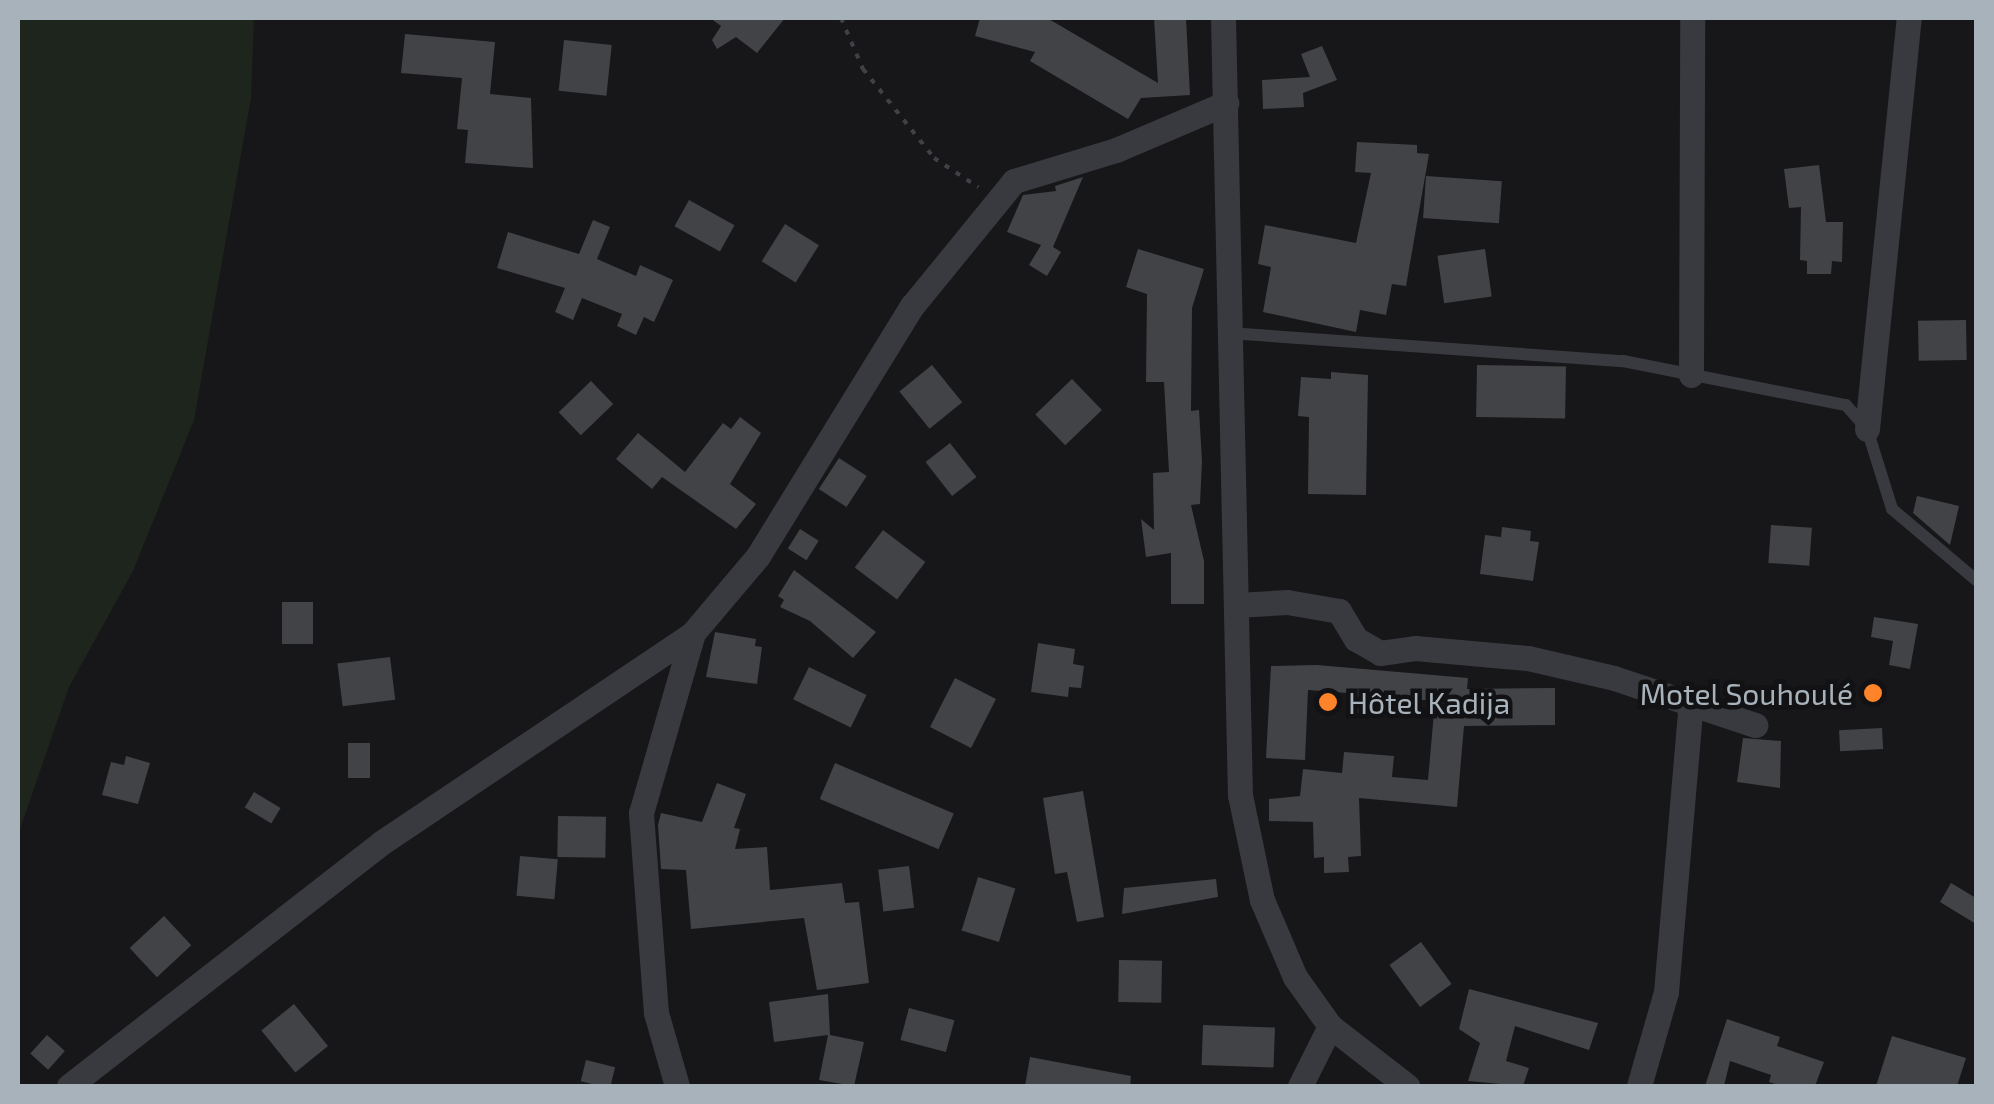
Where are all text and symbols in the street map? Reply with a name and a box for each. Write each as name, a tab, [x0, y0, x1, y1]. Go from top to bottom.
place label: Motel Souhoulé	[1639, 675, 1853, 711]
marker: Motel Souhoulé	[1862, 682, 1884, 704]
place label: Hôtel Kadija	[1348, 684, 1511, 720]
marker: Hôtel Kadija	[1317, 691, 1339, 713]

